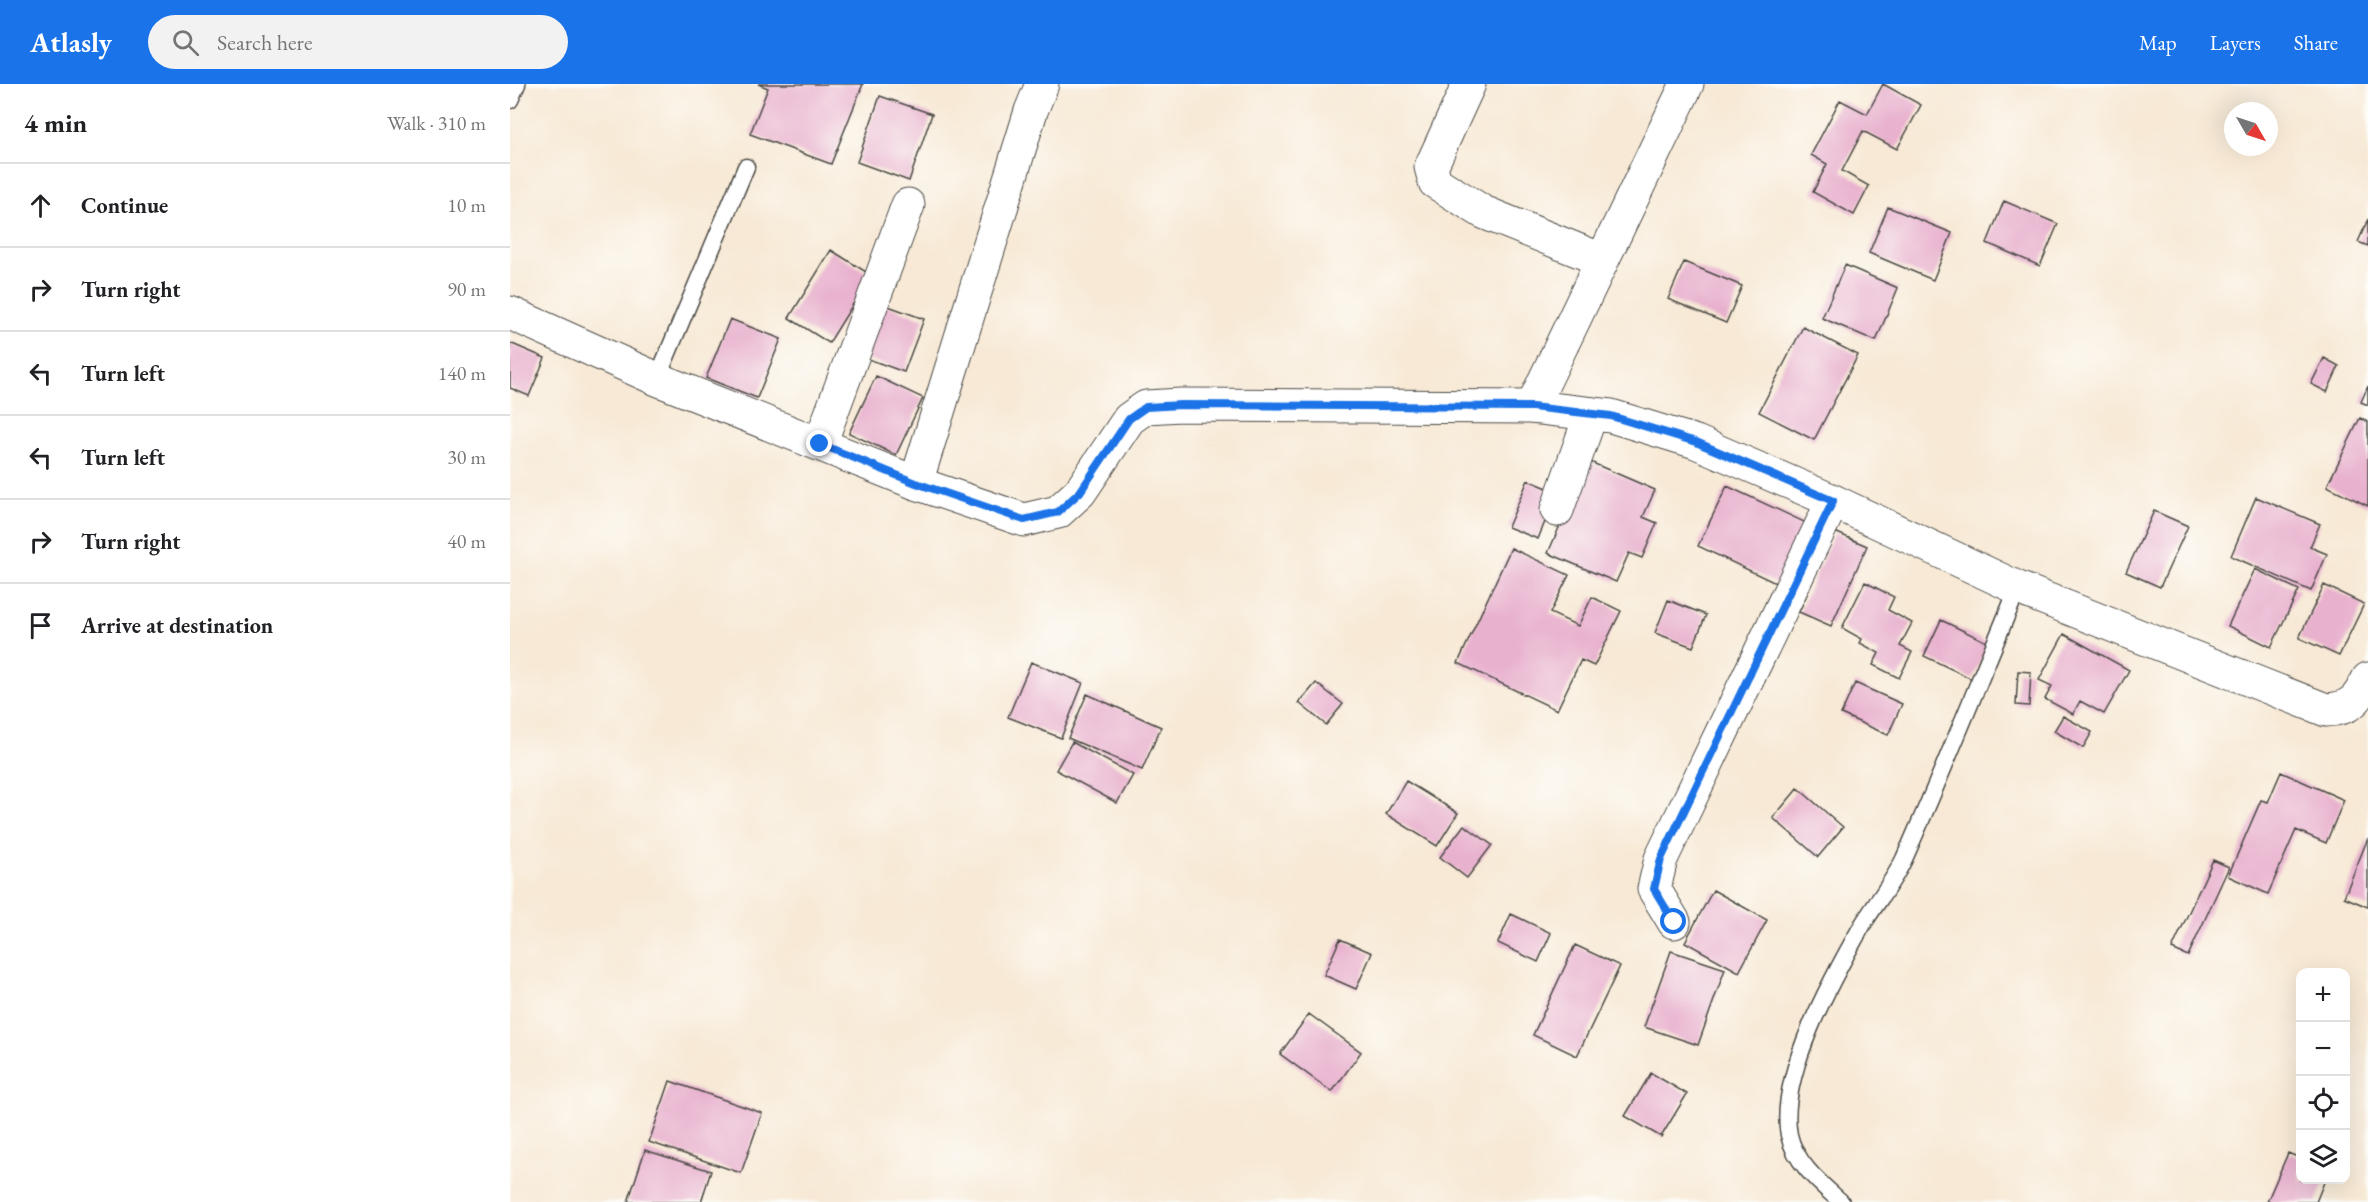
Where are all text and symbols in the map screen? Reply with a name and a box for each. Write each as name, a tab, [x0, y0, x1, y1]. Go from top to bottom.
search box	[148, 15, 568, 69]
text: Atlasly	[30, 24, 112, 60]
icon: search	[169, 26, 202, 59]
text: Search here	[217, 28, 313, 57]
text: Map	[2139, 29, 2177, 56]
text: Layers	[2210, 29, 2261, 56]
text: Share	[2294, 29, 2338, 56]
north arrow	[2224, 102, 2278, 156]
text: 4 min	[24, 106, 87, 140]
text: Walk · 310 m	[387, 110, 486, 136]
icon: ahead	[24, 189, 57, 222]
text: Continue	[81, 191, 168, 220]
text: 10 m	[447, 192, 486, 218]
icon: right	[24, 273, 57, 306]
text: Turn right	[81, 275, 180, 304]
text: 90 m	[447, 276, 486, 302]
icon: left	[24, 357, 57, 390]
text: Turn left	[81, 359, 165, 388]
text: 140 m	[438, 360, 486, 386]
route end	[806, 430, 832, 456]
icon: left	[24, 441, 57, 474]
text: Turn left	[81, 443, 165, 472]
text: 30 m	[447, 444, 486, 470]
icon: right	[24, 525, 57, 558]
text: Turn right	[81, 527, 180, 556]
text: 40 m	[447, 528, 486, 554]
icon: arrive	[24, 609, 57, 642]
text: Arrive at destination	[81, 611, 273, 640]
route start	[1660, 908, 1686, 934]
map controls	[2296, 968, 2350, 1184]
button: +	[2296, 968, 2350, 1022]
button: −	[2296, 1022, 2350, 1076]
button: locate	[2296, 1076, 2350, 1130]
button: layers	[2296, 1130, 2350, 1184]

